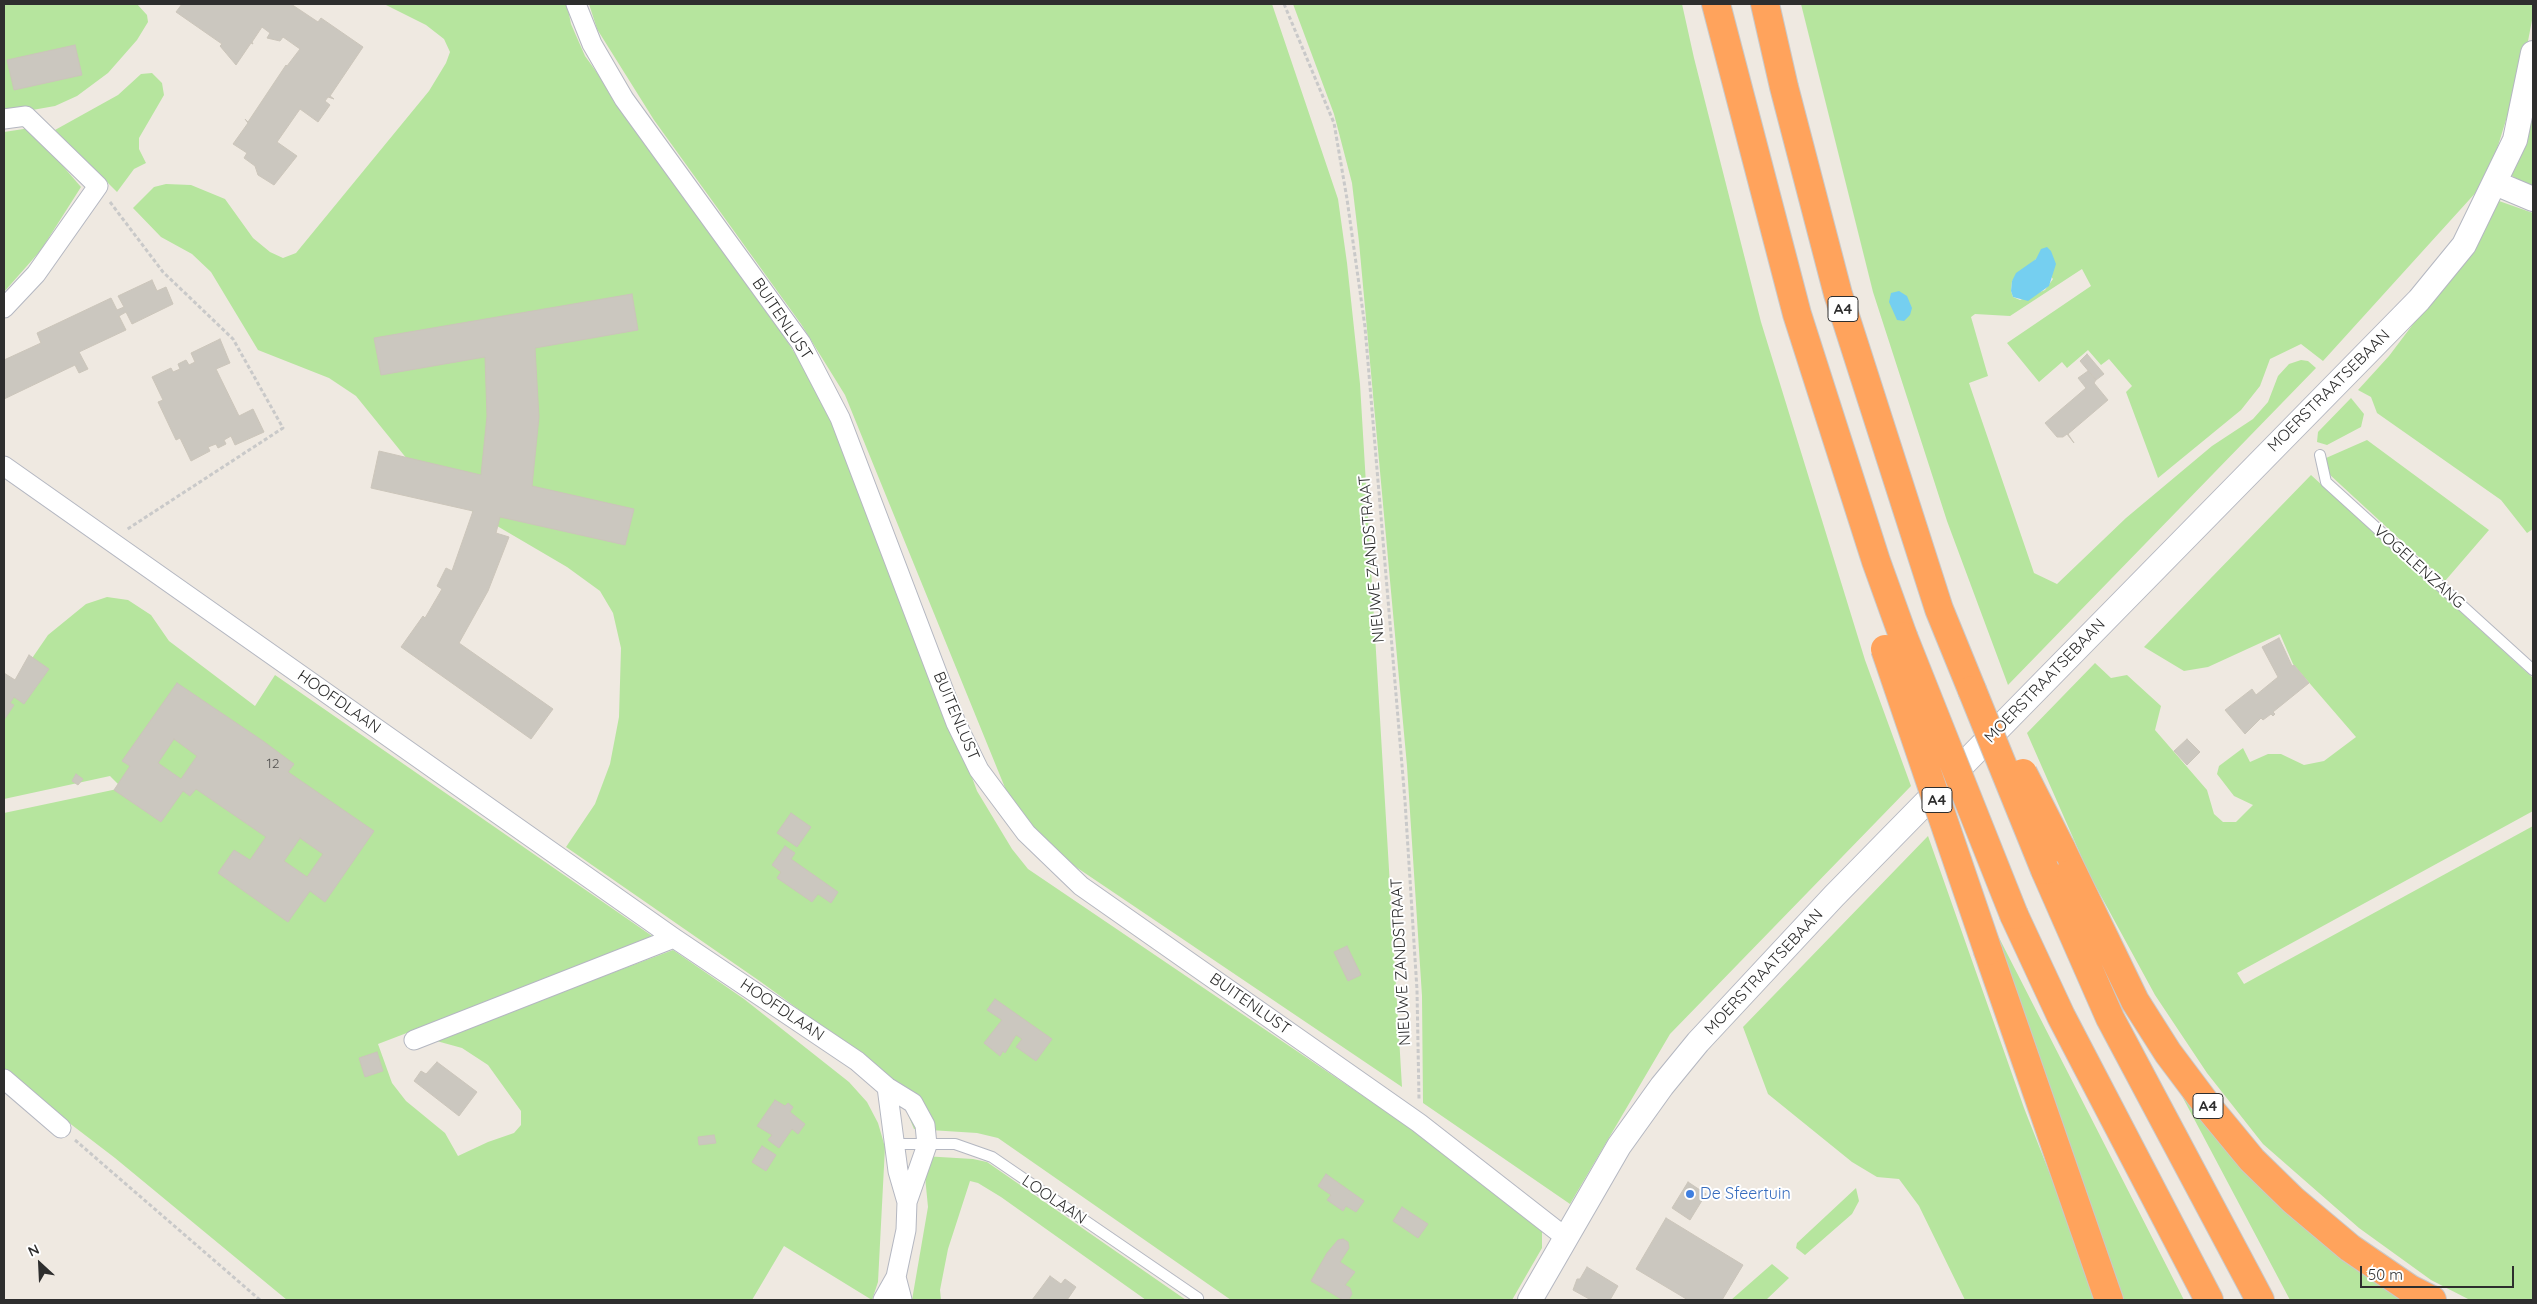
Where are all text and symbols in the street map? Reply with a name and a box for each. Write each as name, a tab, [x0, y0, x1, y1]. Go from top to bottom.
street label: BUITENLUST	[748, 275, 816, 363]
road number: A4	[1828, 296, 1858, 322]
street label: MOERSTRAATSEBAAN	[2264, 326, 2394, 456]
street label: NIEUWE ZANDSTRAAT	[1355, 475, 1389, 643]
street label: VOGELENZANG	[2370, 521, 2468, 613]
street label: MOERSTRAATSEBAAN	[1981, 615, 2109, 747]
street label: HOOFDLAAN	[294, 666, 384, 738]
street label: BUITENLUST	[929, 669, 983, 763]
house number: 12	[267, 756, 279, 772]
road number: A4	[1922, 788, 1952, 812]
street label: NIEUWE ZANDSTRAAT	[1387, 878, 1415, 1046]
street label: MOERSTRAATSEBAAN	[1701, 905, 1827, 1039]
street label: BUITENLUST	[1206, 969, 1294, 1039]
street label: HOOFDLAAN	[736, 975, 828, 1045]
road number: A4	[2193, 1094, 2223, 1118]
street label: LOOLAAN	[1018, 1171, 1090, 1229]
place label: De Sfeertuin	[1700, 1184, 1791, 1204]
marker: De Sfeertuin	[1684, 1188, 1696, 1200]
north arrow	[15, 1239, 65, 1289]
text: N	[25, 1240, 42, 1261]
scale bar	[2362, 1256, 2516, 1288]
text: 50 m	[2368, 1265, 2403, 1284]

